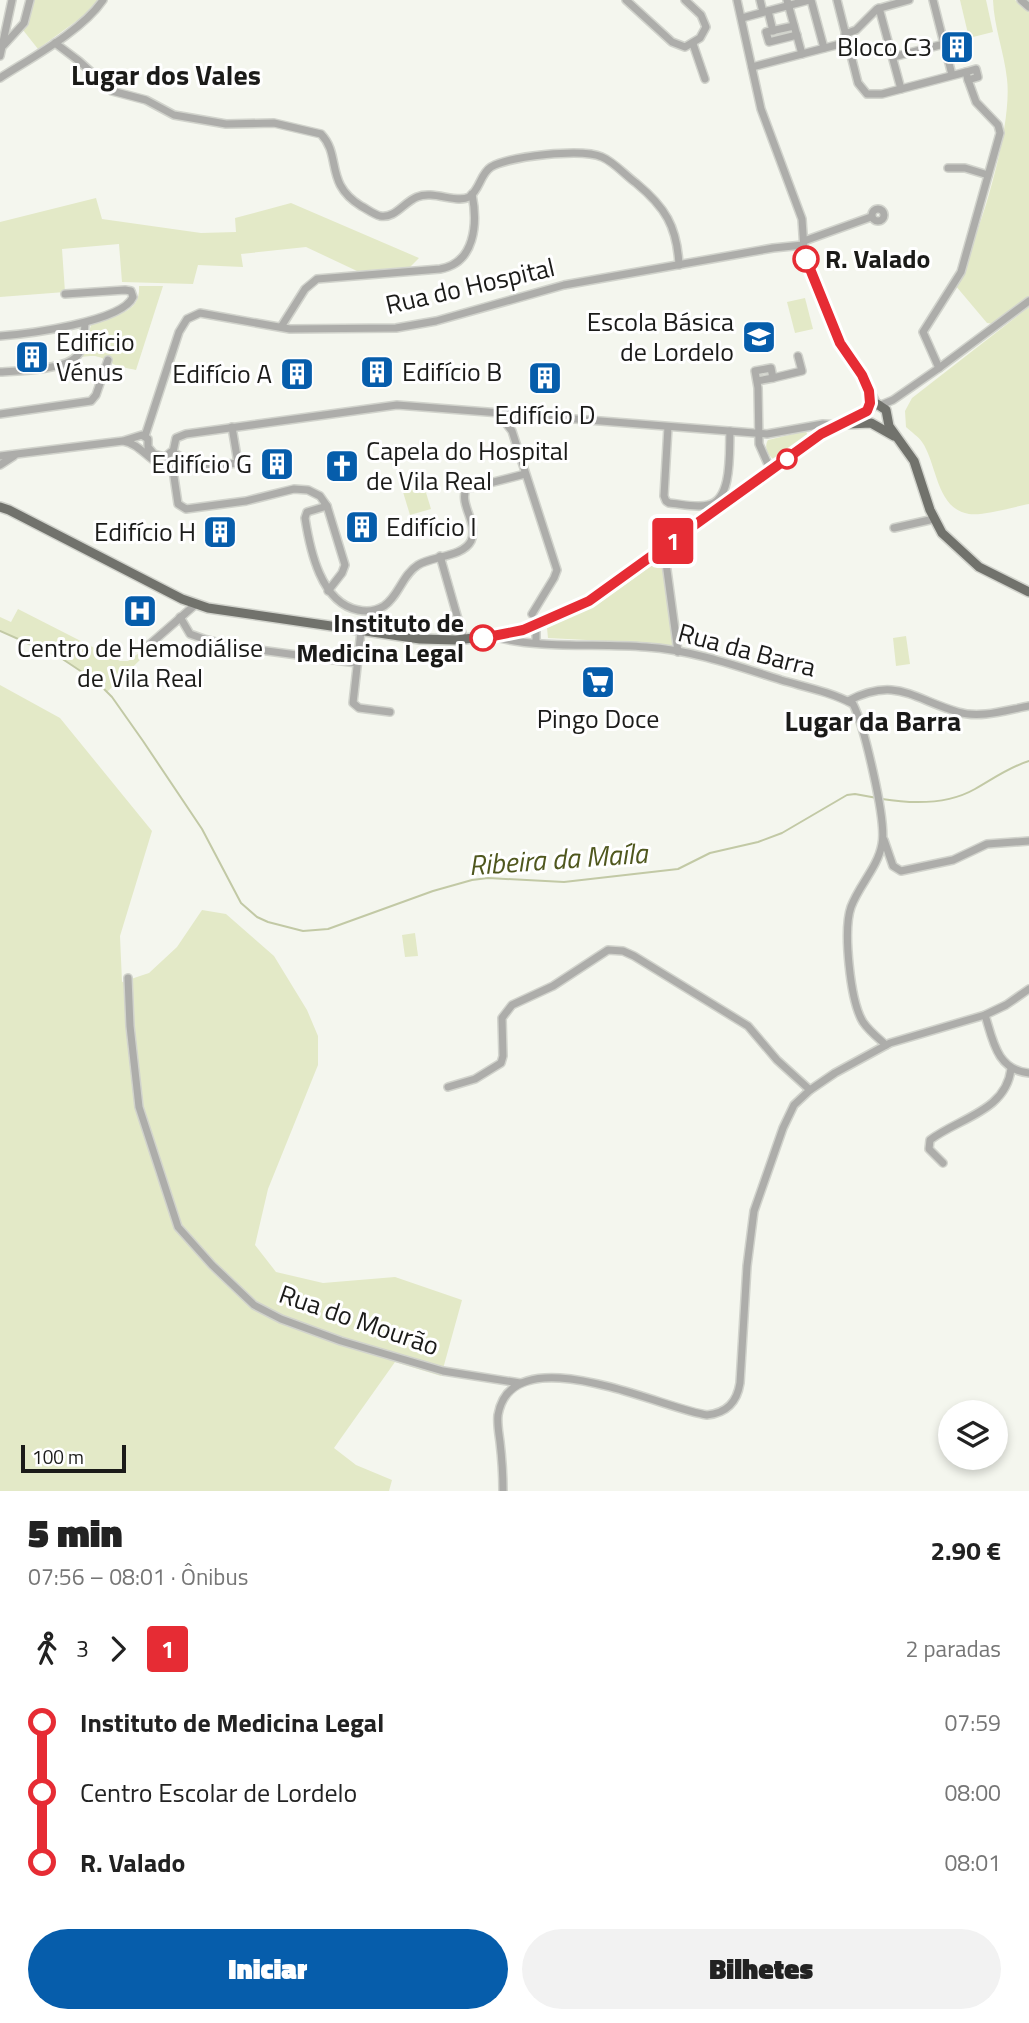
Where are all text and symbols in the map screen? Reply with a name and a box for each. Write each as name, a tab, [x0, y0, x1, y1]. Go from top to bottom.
place label: Bloco C3	[837, 27, 932, 66]
building icon: Bloco C3	[938, 28, 976, 66]
district label: Lugar dos Vales	[71, 53, 261, 96]
place label: R. Valado	[825, 239, 930, 278]
marker: R. Valado	[793, 246, 819, 272]
street label: Rua do Hospital	[381, 247, 558, 324]
place label: Escola Básica de Lordelo	[587, 302, 734, 371]
school or university icon: Escola Básica de Lordelo	[740, 318, 778, 356]
place label: Edifício Vénus	[56, 322, 135, 391]
building icon: Edifício Vénus	[13, 338, 51, 376]
place label: Edifício B	[402, 352, 502, 391]
building icon: Edifício B	[358, 353, 396, 391]
place label: Edifício A	[172, 354, 272, 393]
building icon: Edifício A	[278, 355, 316, 393]
building icon: Edifício D	[526, 359, 564, 397]
place label: Edifício D	[494, 395, 596, 434]
place label: Capela do Hospital de Vila Real	[366, 431, 569, 500]
place label: Edifício G	[152, 444, 252, 483]
building icon: Edifício G	[258, 445, 296, 483]
church icon: Capela do Hospital de Vila Real	[323, 447, 361, 485]
unlabelled marker	[777, 449, 797, 469]
place label: Edifício I	[386, 507, 477, 546]
building icon: Edifício I	[343, 508, 381, 546]
place label: Edifício H	[94, 512, 196, 551]
building icon: Edifício H	[201, 513, 239, 551]
line badge: 1	[650, 518, 696, 564]
text: 1	[666, 523, 680, 559]
hospital icon: Centro de Hemodiálise de Vila Real	[121, 592, 159, 630]
place label: Instituto de Medicina Legal	[296, 603, 464, 672]
street label: Rua da Barra	[674, 612, 820, 687]
marker: Instituto de Medicina Legal	[470, 625, 496, 651]
place label: Centro de Hemodiálise de Vila Real	[17, 628, 263, 697]
supermarket icon: Pingo Doce	[579, 663, 617, 701]
place label: Pingo Doce	[537, 699, 659, 738]
district label: Lugar da Barra	[785, 699, 961, 742]
water label: Ribeira da Maíla	[467, 831, 651, 886]
street label: Rua do Mourão	[274, 1274, 444, 1365]
map controls	[938, 1400, 1008, 1470]
button: layers	[938, 1400, 1008, 1470]
scale bar	[21, 1442, 126, 1474]
text: 100 m	[32, 1442, 84, 1471]
text: 5 min	[28, 1504, 122, 1562]
text: 2.90 €	[930, 1531, 1001, 1570]
text: 07:56 – 08:01 · Ônibus	[28, 1559, 248, 1594]
icon: walk	[28, 1630, 66, 1668]
icon: forward	[99, 1630, 137, 1668]
text: 3	[76, 1631, 89, 1666]
text: 1	[161, 1631, 174, 1667]
text: 2 paradas	[906, 1631, 1001, 1666]
text: Instituto de Medicina Legal	[80, 1703, 384, 1742]
text: 07:59	[944, 1705, 1001, 1740]
text: Centro Escolar de Lordelo	[80, 1773, 357, 1812]
text: 08:00	[944, 1775, 1001, 1810]
text: R. Valado	[80, 1843, 185, 1882]
text: 08:01	[944, 1845, 1001, 1880]
button: Iniciar	[28, 1929, 508, 2009]
button: Bilhetes	[522, 1929, 1001, 2009]

